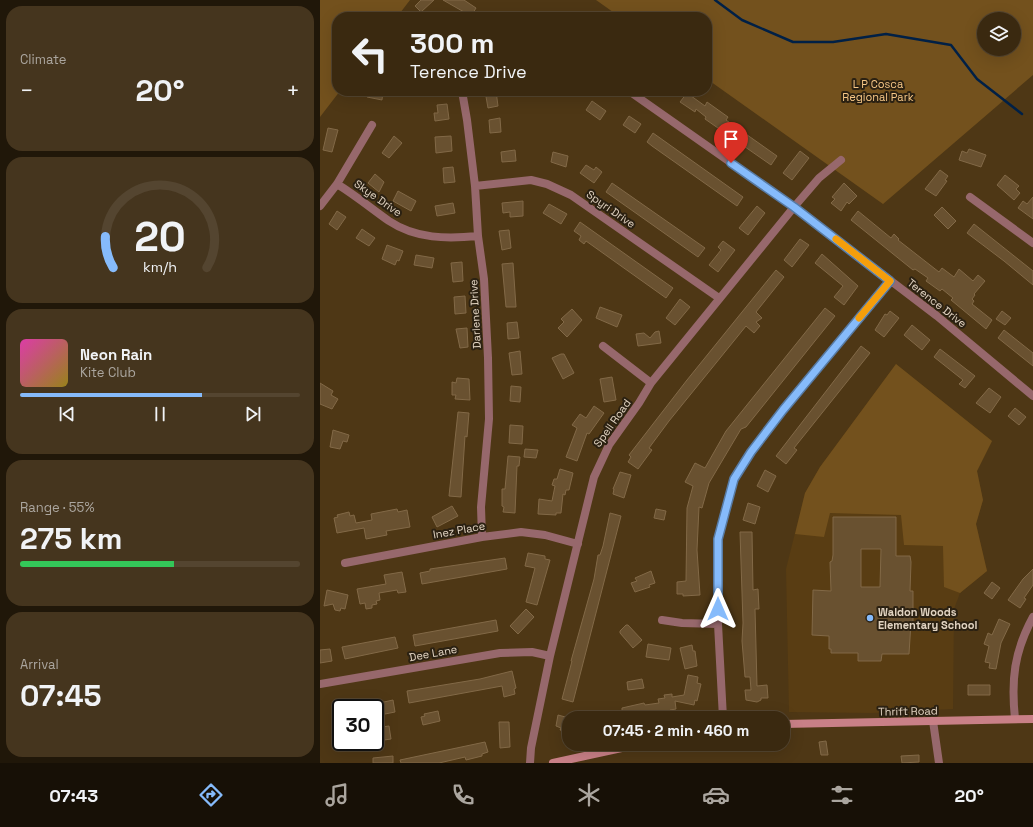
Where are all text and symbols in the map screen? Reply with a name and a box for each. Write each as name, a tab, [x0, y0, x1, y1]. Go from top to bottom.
map controls	[977, 12, 1021, 56]
button: layers	[977, 12, 1021, 56]
text: 300 m	[410, 25, 494, 61]
icon: left	[344, 28, 396, 80]
text: Climate	[20, 51, 66, 68]
text: Terence Drive	[410, 60, 527, 83]
text: 20°	[135, 71, 185, 110]
text: −	[20, 76, 34, 104]
text: +	[286, 76, 300, 104]
park label: L P Cosca Regional Park	[842, 77, 914, 104]
pin	[714, 122, 748, 163]
icon: arrive	[720, 128, 742, 150]
street label: Skye Drive	[351, 176, 405, 220]
street label: Spyri Drive	[584, 187, 638, 231]
text: 20	[134, 210, 186, 263]
text: km/h	[143, 258, 177, 276]
street label: Terence Drive	[905, 276, 969, 330]
street label: Darlene Drive	[466, 279, 484, 349]
text: Neon Rain	[80, 345, 152, 364]
text: Kite Club	[80, 364, 136, 381]
street label: Spell Road	[590, 396, 634, 450]
icon: previous	[56, 403, 78, 425]
icon: pause	[149, 403, 171, 425]
icon: next	[242, 403, 264, 425]
text: Range · 55%	[20, 499, 94, 516]
text: 275 km	[20, 519, 122, 558]
street label: Inez Place	[432, 519, 486, 541]
position arrow	[697, 588, 739, 630]
place label: Waldon Woods Elementary School	[878, 605, 977, 632]
marker: Waldon Woods Elementary School	[865, 613, 875, 623]
street label: Dee Lane	[408, 642, 458, 664]
text: Arrival	[20, 656, 59, 673]
text: 07:45	[20, 676, 101, 715]
speed limit sign: 30	[332, 699, 384, 751]
street label: Thrift Road	[878, 703, 938, 719]
text: 07:45 · 2 min · 460 m	[603, 721, 749, 740]
icon: directions	[197, 781, 225, 809]
icon: music	[323, 781, 351, 809]
icon: phone	[449, 781, 477, 809]
icon: climate	[575, 781, 603, 809]
icon: car	[702, 781, 730, 809]
icon: filters	[828, 781, 856, 809]
text: 07:43	[49, 784, 98, 807]
text: 20°	[954, 784, 984, 807]

